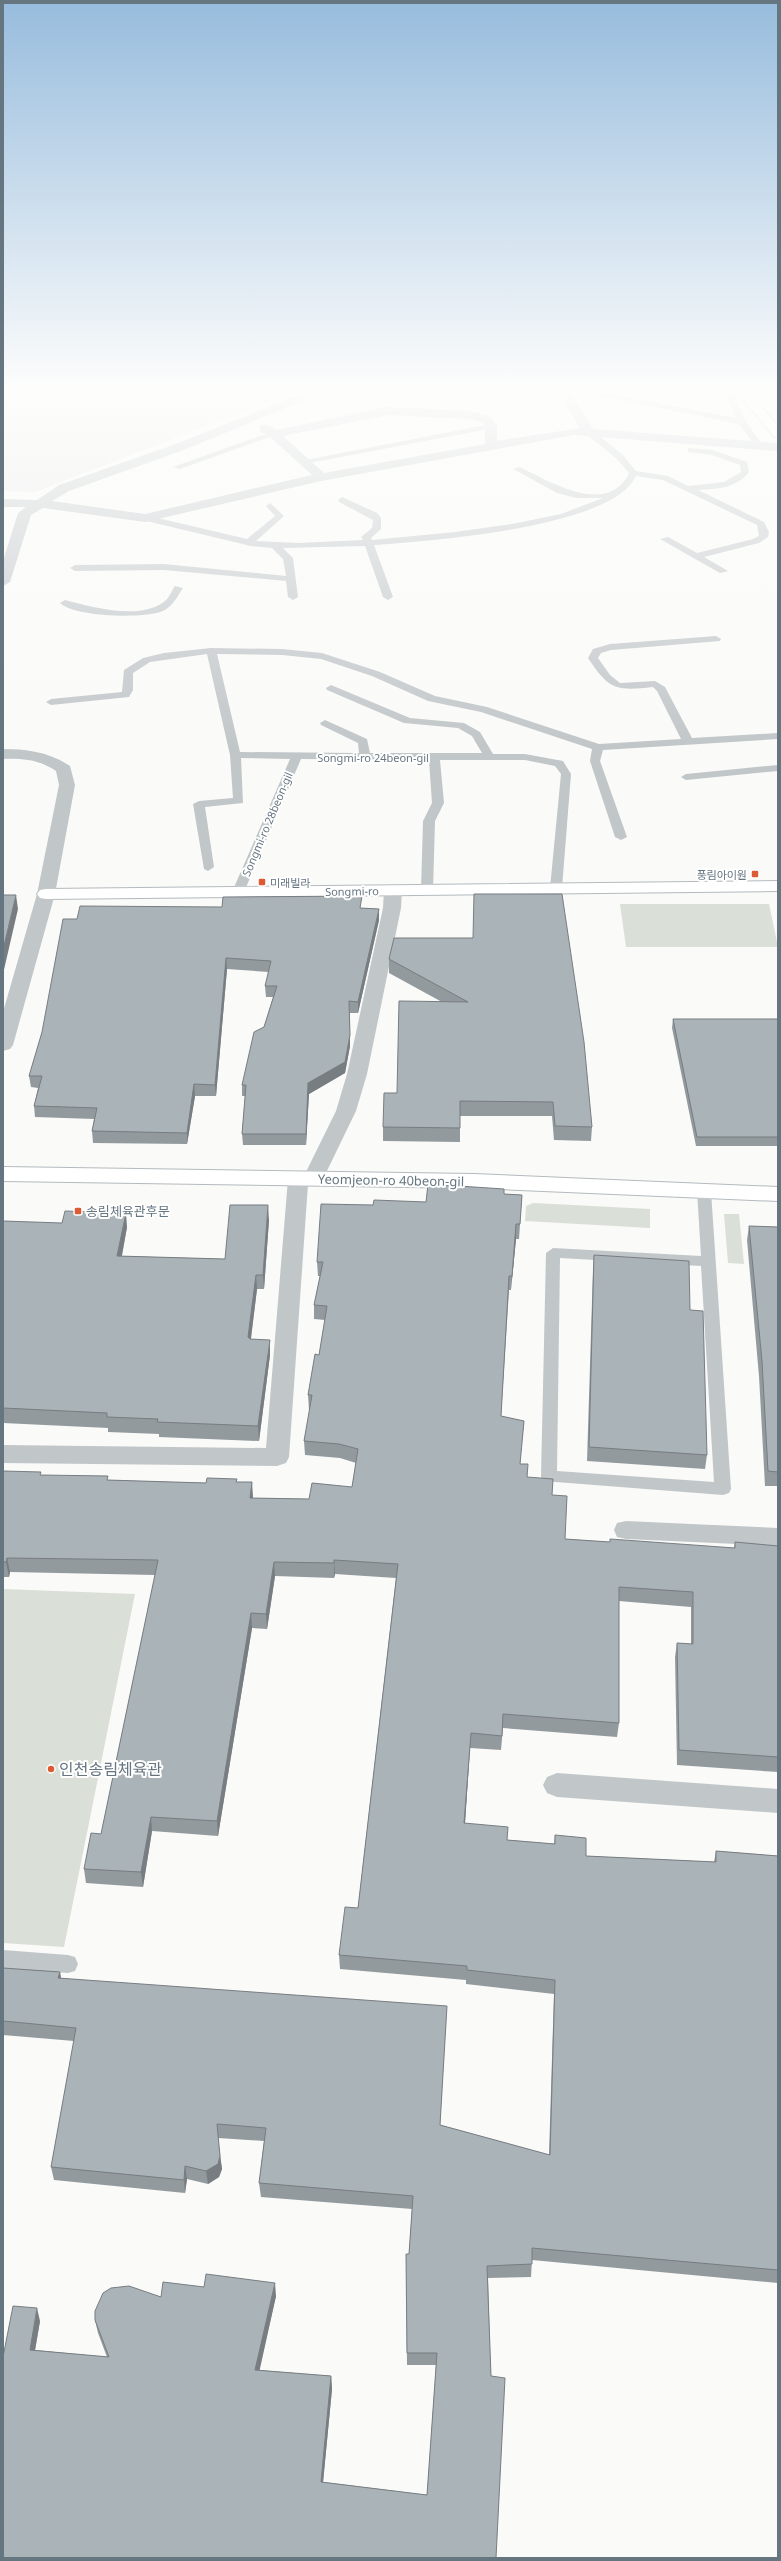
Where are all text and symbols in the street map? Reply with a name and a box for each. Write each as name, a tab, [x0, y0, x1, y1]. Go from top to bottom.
street label: Songmi-ro 24beon-gil	[317, 750, 429, 765]
street label: Songmi-ro 28beon-gil	[238, 770, 296, 878]
place label: 풍림아이원	[696, 867, 747, 882]
marker: 풍림아이원	[750, 869, 760, 879]
place label: 미래빌라	[270, 875, 310, 890]
marker: 미래빌라	[257, 877, 267, 887]
street label: Songmi-ro	[325, 883, 379, 899]
street label: Yeomjeon-ro 40beon-gil	[318, 1170, 464, 1190]
place label: 송림체육관후문	[86, 1202, 170, 1220]
marker: 송림체육관후문	[73, 1206, 83, 1216]
place label: 인천송림체육관	[59, 1758, 162, 1780]
marker: 인천송림체육관	[46, 1764, 56, 1774]

